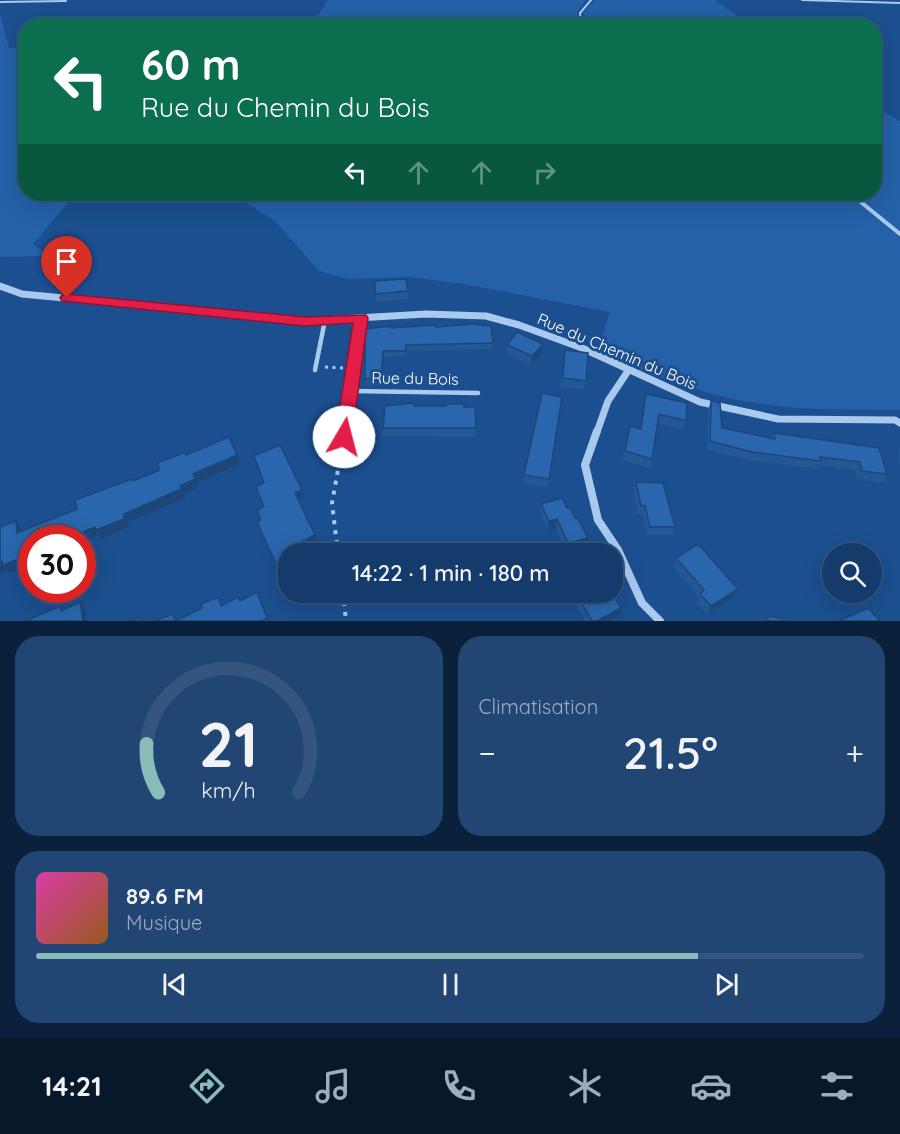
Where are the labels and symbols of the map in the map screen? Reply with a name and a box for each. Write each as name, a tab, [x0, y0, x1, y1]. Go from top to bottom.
pin	[41, 236, 92, 298]
street label: Rue du Chemin du Bois	[534, 308, 700, 394]
street label: Rue du Bois	[371, 367, 459, 389]
position arrow	[312, 405, 376, 469]
speed limit sign: 30	[18, 525, 96, 603]

